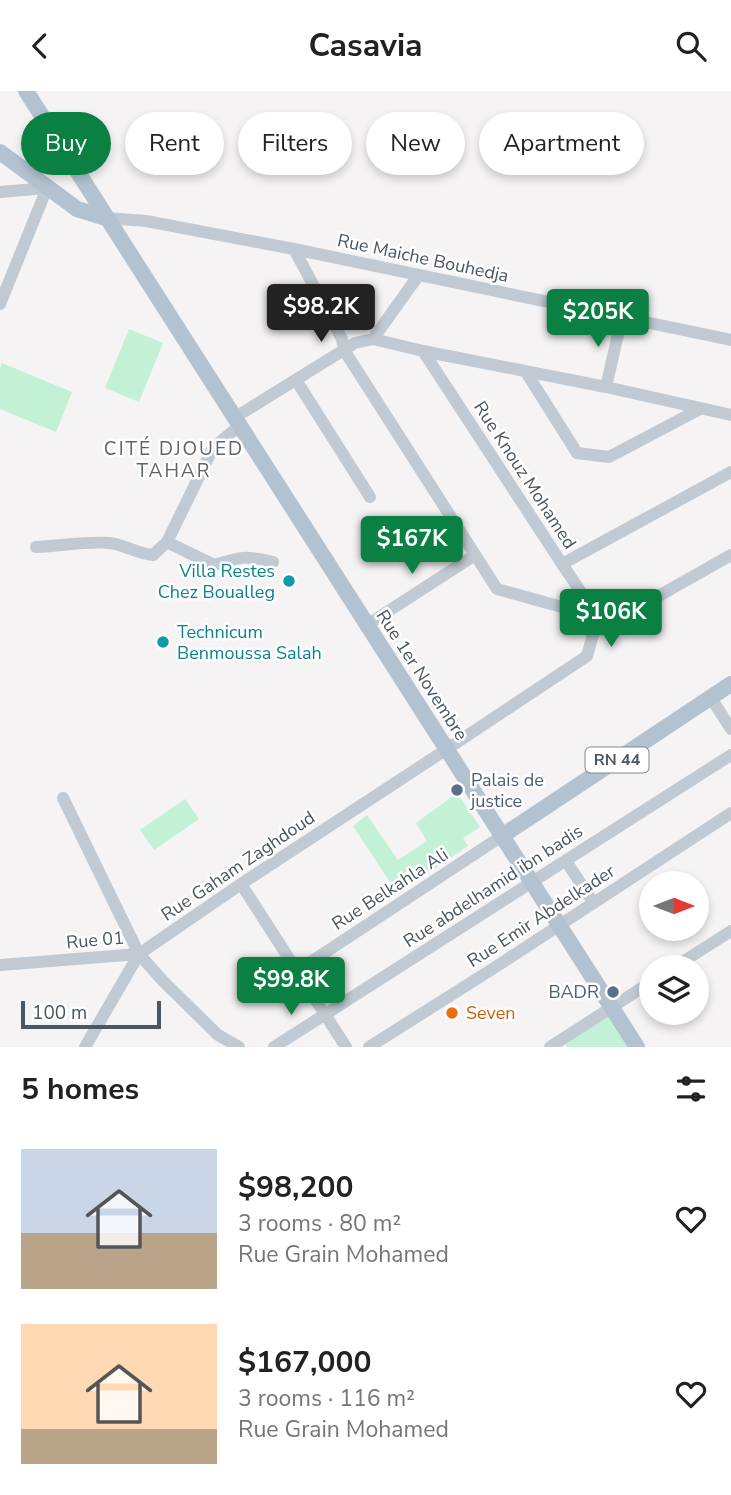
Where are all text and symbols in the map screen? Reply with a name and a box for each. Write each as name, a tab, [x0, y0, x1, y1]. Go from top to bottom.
text: Casavia	[308, 24, 423, 67]
icon: back	[21, 27, 59, 65]
icon: search	[672, 27, 710, 65]
chip: Buy	[21, 112, 111, 175]
chip: Rent	[125, 112, 224, 175]
chip: Filters	[238, 112, 352, 175]
chip: New	[366, 112, 465, 175]
chip: Apartment	[479, 112, 644, 175]
street label: Rue Maiche Bouhedja	[335, 228, 511, 288]
pin: $98.2K	[264, 285, 378, 344]
pin: $205K	[549, 289, 647, 349]
text: $98.2K	[283, 291, 359, 322]
text: $205K	[563, 296, 633, 327]
street label: Rue Knouz Mohamed	[468, 397, 582, 553]
district label: CITÉ DJOUED TAHAR	[104, 436, 244, 484]
pin: $167K	[363, 517, 461, 576]
text: $167K	[377, 523, 447, 554]
place label: Villa Restes Chez Boualleg	[158, 559, 275, 604]
marker: Villa Restes Chez Boualleg	[281, 573, 297, 589]
pin: $106K	[562, 589, 660, 649]
text: $106K	[576, 596, 646, 627]
street label: Rue 1er Novembre	[371, 605, 473, 745]
place label: Technicum Benmoussa Salah	[177, 620, 322, 665]
marker: Technicum Benmoussa Salah	[155, 634, 171, 650]
road number: RN 44	[586, 747, 648, 773]
place label: Palais de justice	[469, 768, 544, 813]
marker: Palais de justice	[449, 782, 465, 798]
street label: Rue Gaham Zaghdoud	[156, 806, 320, 926]
street label: Rue abdelhamid ibn badis	[399, 819, 587, 953]
street label: Rue Belkahla Ali	[327, 842, 453, 936]
street label: Rue Emir Abdelkader	[463, 859, 620, 973]
north arrow	[639, 871, 709, 941]
map controls	[639, 871, 709, 1025]
street label: Rue 01	[65, 926, 125, 954]
button: layers	[639, 955, 709, 1025]
pin: $99.8K	[234, 957, 348, 1017]
text: $99.8K	[253, 964, 329, 995]
place label: BADR	[548, 980, 599, 1004]
marker: BADR	[605, 984, 621, 1000]
scale bar	[21, 998, 161, 1030]
text: 100 m	[32, 1000, 87, 1026]
place label: Seven	[466, 1001, 515, 1025]
marker: Seven	[444, 1005, 460, 1021]
text: 5 homes	[21, 1069, 139, 1110]
icon: filters	[672, 1070, 710, 1108]
text: $98,200	[238, 1167, 353, 1208]
icon: home	[77, 1177, 161, 1261]
icon: heart	[672, 1200, 710, 1238]
text: 3 rooms · 80 m²	[238, 1208, 401, 1239]
text: Rue Grain Mohamed	[238, 1239, 449, 1270]
text: $167,000	[238, 1342, 371, 1383]
icon: home	[77, 1352, 161, 1436]
icon: heart	[672, 1375, 710, 1413]
text: 3 rooms · 116 m²	[238, 1383, 415, 1414]
text: Rue Grain Mohamed	[238, 1414, 449, 1445]

